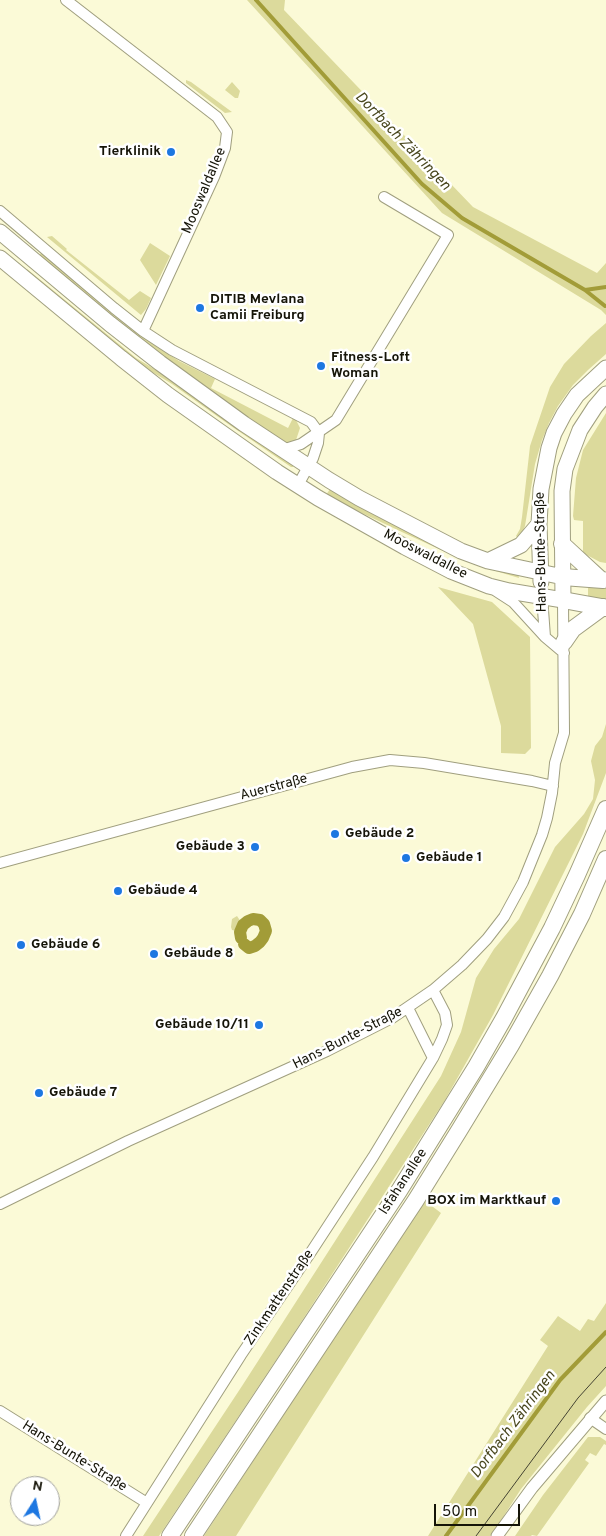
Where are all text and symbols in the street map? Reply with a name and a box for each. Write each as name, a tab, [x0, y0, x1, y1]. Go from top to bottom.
water label: Dorfbach Zähringen	[350, 89, 454, 195]
place label: Tierklinik	[99, 144, 161, 160]
street label: Mooswaldallee	[179, 145, 231, 237]
marker: Tierklinik	[165, 146, 177, 158]
place label: DITIB Mevlana Camii Freiburg	[210, 292, 305, 324]
marker: DITIB Mevlana Camii Freiburg	[194, 302, 206, 314]
place label: Fitness-Loft Woman	[331, 350, 410, 382]
marker: Fitness-Loft Woman	[315, 360, 327, 372]
street label: Hans-Bunte-Straße	[533, 492, 551, 612]
street label: Mooswaldallee	[380, 527, 470, 583]
street label: Auerstraße	[238, 771, 310, 805]
place label: Gebäude 2	[345, 826, 414, 842]
marker: Gebäude 2	[329, 828, 341, 840]
place label: Gebäude 3	[176, 839, 245, 855]
marker: Gebäude 3	[249, 841, 261, 853]
place label: Gebäude 1	[416, 850, 482, 866]
marker: Gebäude 1	[400, 852, 412, 864]
place label: Gebäude 4	[128, 883, 198, 899]
marker: Gebäude 4	[112, 885, 124, 897]
place label: Gebäude 6	[31, 937, 100, 953]
marker: Gebäude 6	[15, 939, 27, 951]
place label: Gebäude 8	[164, 946, 234, 962]
marker: Gebäude 8	[148, 948, 160, 960]
street label: Hans-Bunte-Straße	[290, 1004, 406, 1074]
place label: Gebäude 10/11	[155, 1017, 249, 1033]
marker: Gebäude 10/11	[253, 1019, 265, 1031]
place label: Gebäude 7	[49, 1085, 117, 1101]
marker: Gebäude 7	[33, 1087, 45, 1099]
street label: Isfahanallee	[376, 1146, 432, 1218]
place label: BOX im Marktkauf	[427, 1193, 546, 1209]
marker: BOX im Marktkauf	[550, 1195, 562, 1207]
street label: Zinkmattenstraße	[242, 1247, 318, 1349]
water label: Dorfbach Zähringen	[468, 1368, 560, 1482]
street label: Hans-Bunte-Straße	[18, 1418, 130, 1496]
north arrow	[10, 1476, 60, 1526]
text: N	[31, 1477, 44, 1496]
scale bar	[436, 1494, 522, 1526]
text: 50 m	[442, 1503, 477, 1522]

